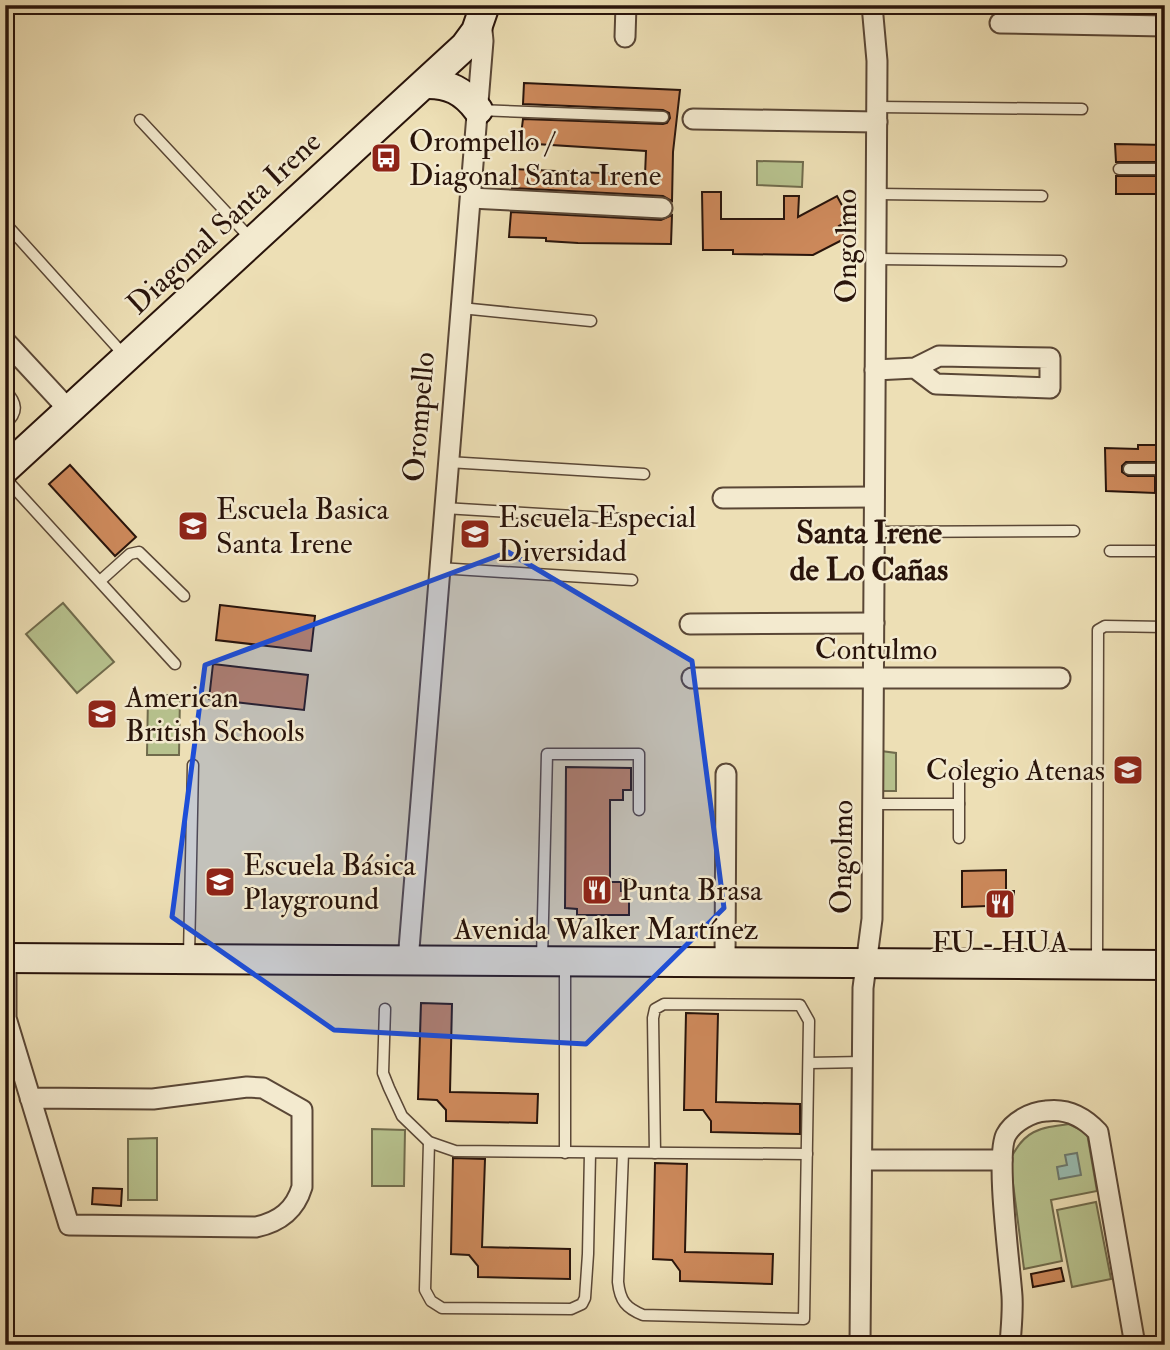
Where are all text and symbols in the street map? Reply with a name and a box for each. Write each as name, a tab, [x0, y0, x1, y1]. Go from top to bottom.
street label: Diagonal Santa Irene	[119, 123, 329, 323]
place label: Orompello / Diagonal Santa Irene	[409, 123, 661, 194]
bus stop icon: Orompello / Diagonal Santa Irene	[369, 141, 403, 175]
street label: Ongolmo	[828, 189, 865, 303]
street label: Orompello	[395, 350, 443, 484]
place label: Escuela Basica Santa Irene	[216, 491, 390, 562]
place label: Escuela Especial Diversidad	[498, 499, 696, 570]
school or university icon: Escuela Basica Santa Irene	[176, 509, 210, 543]
district label: Santa Irene de Lo Cañas	[790, 513, 948, 590]
school or university icon: Escuela Especial Diversidad	[458, 517, 492, 551]
street label: Contulmo	[815, 631, 937, 668]
place label: American British Schools	[124, 679, 305, 750]
school or university icon: American British Schools	[85, 697, 119, 731]
place label: Colegio Atenas	[926, 752, 1105, 789]
school or university icon: Colegio Atenas	[1111, 753, 1145, 787]
street label: Ongolmo	[823, 800, 861, 914]
place label: Escuela Básica Playground	[243, 847, 417, 918]
school or university icon: Escuela Básica Playground	[203, 865, 237, 899]
place label: Punta Brasa	[620, 872, 763, 909]
restaurant icon: Punta Brasa	[580, 873, 614, 907]
restaurant icon: FU - HUA	[983, 887, 1017, 921]
street label: Avenida Walker Martínez	[453, 911, 758, 948]
place label: FU - HUA	[931, 924, 1069, 961]

